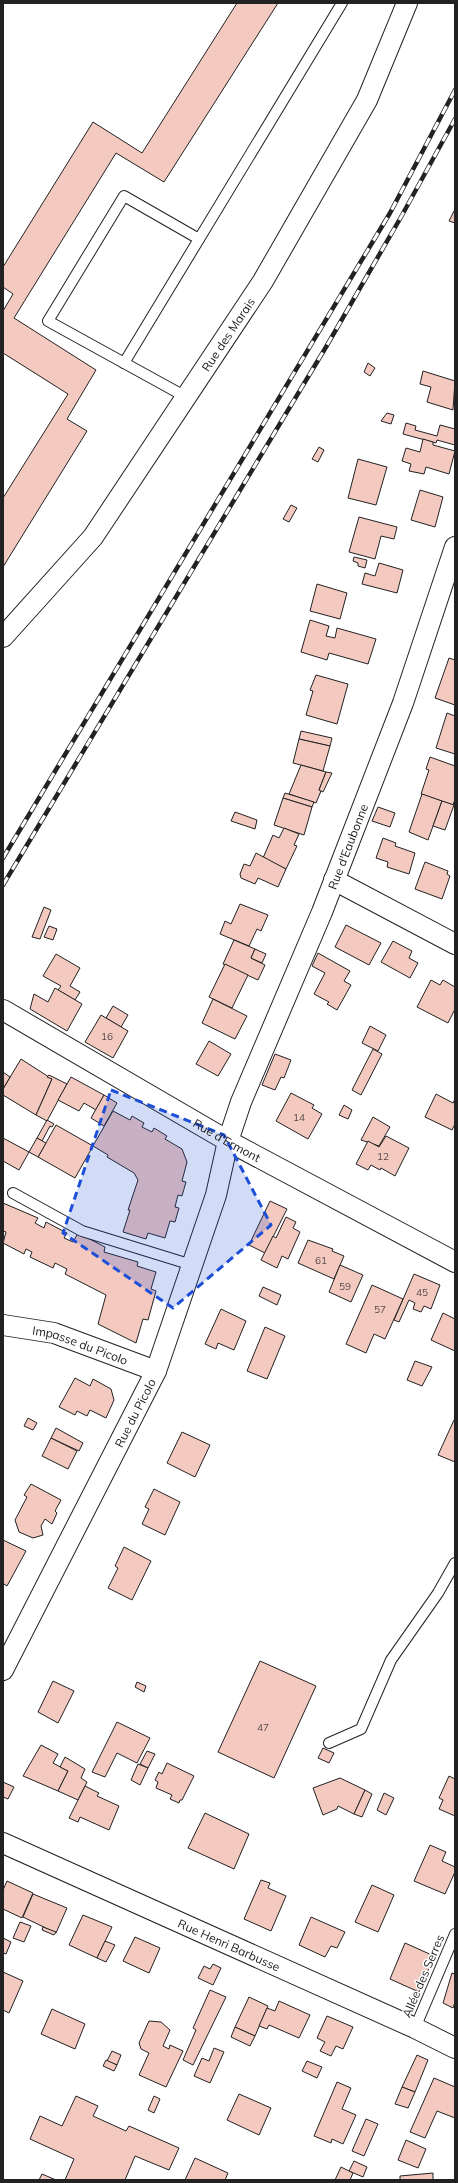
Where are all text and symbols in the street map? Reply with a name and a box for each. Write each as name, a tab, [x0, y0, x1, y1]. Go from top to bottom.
street label: Rue des Marais	[198, 294, 258, 374]
street label: Rue d'Eaubonne	[324, 802, 371, 891]
house number: 16	[101, 1030, 113, 1043]
house number: 14	[293, 1111, 305, 1124]
street label: Rue d'Ermont	[191, 1115, 263, 1165]
house number: 12	[377, 1150, 389, 1163]
house number: 61	[315, 1254, 327, 1267]
house number: 59	[339, 1280, 351, 1293]
house number: 45	[416, 1286, 428, 1299]
house number: 57	[374, 1303, 386, 1316]
street label: Impasse du Picolo	[31, 1322, 130, 1367]
street label: Rue du Picolo	[111, 1376, 159, 1450]
house number: 47	[257, 1721, 269, 1734]
street label: Rue Henri Barbusse	[176, 1915, 283, 1974]
street label: Allée des Serres	[399, 1932, 447, 2020]

